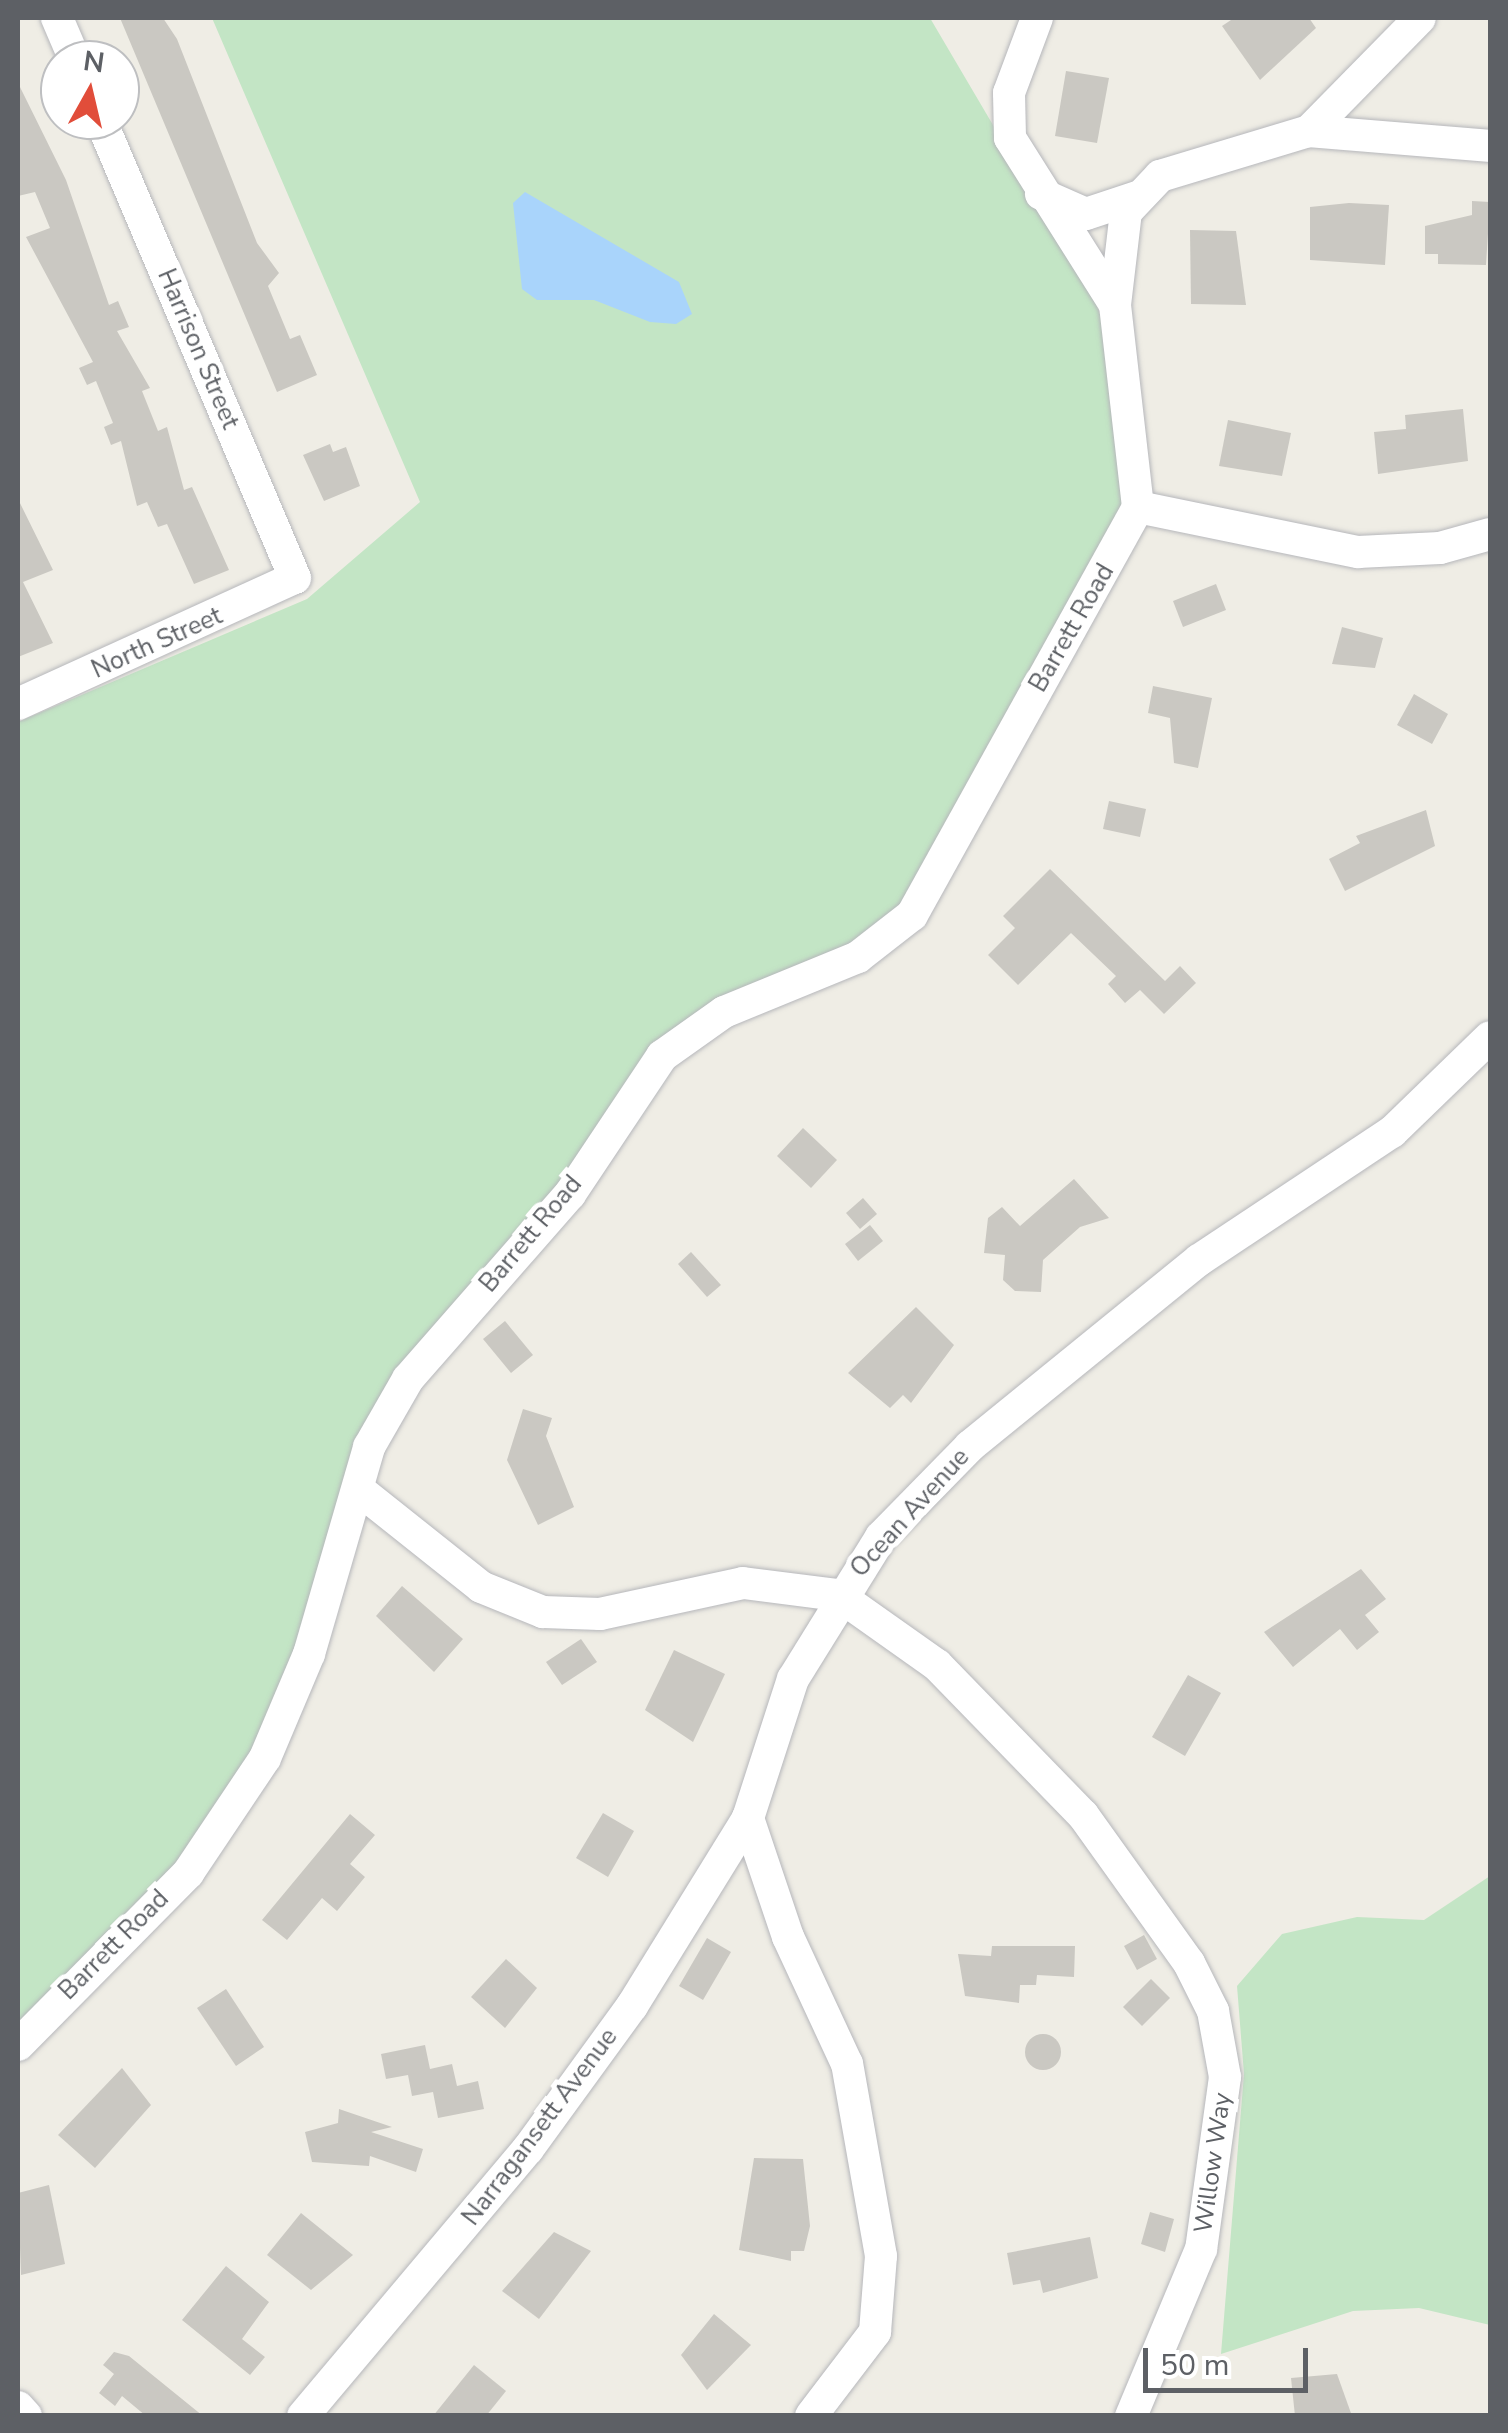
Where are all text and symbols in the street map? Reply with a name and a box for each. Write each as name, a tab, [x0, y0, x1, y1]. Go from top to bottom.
north arrow	[40, 40, 140, 140]
text: N	[81, 42, 107, 83]
street label: Harrison Street	[151, 265, 245, 433]
street label: Barrett Road	[1023, 559, 1121, 697]
street label: North Street	[87, 601, 227, 685]
street label: Barrett Road	[474, 1170, 588, 1298]
street label: Ocean Avenue	[844, 1442, 976, 1584]
street label: Barrett Road	[53, 1884, 175, 2006]
street label: Narragansett Avenue	[456, 2023, 624, 2231]
street label: Willow Way	[1188, 2091, 1238, 2235]
scale bar	[1148, 2328, 1313, 2390]
text: 50 m	[1160, 2345, 1229, 2386]

